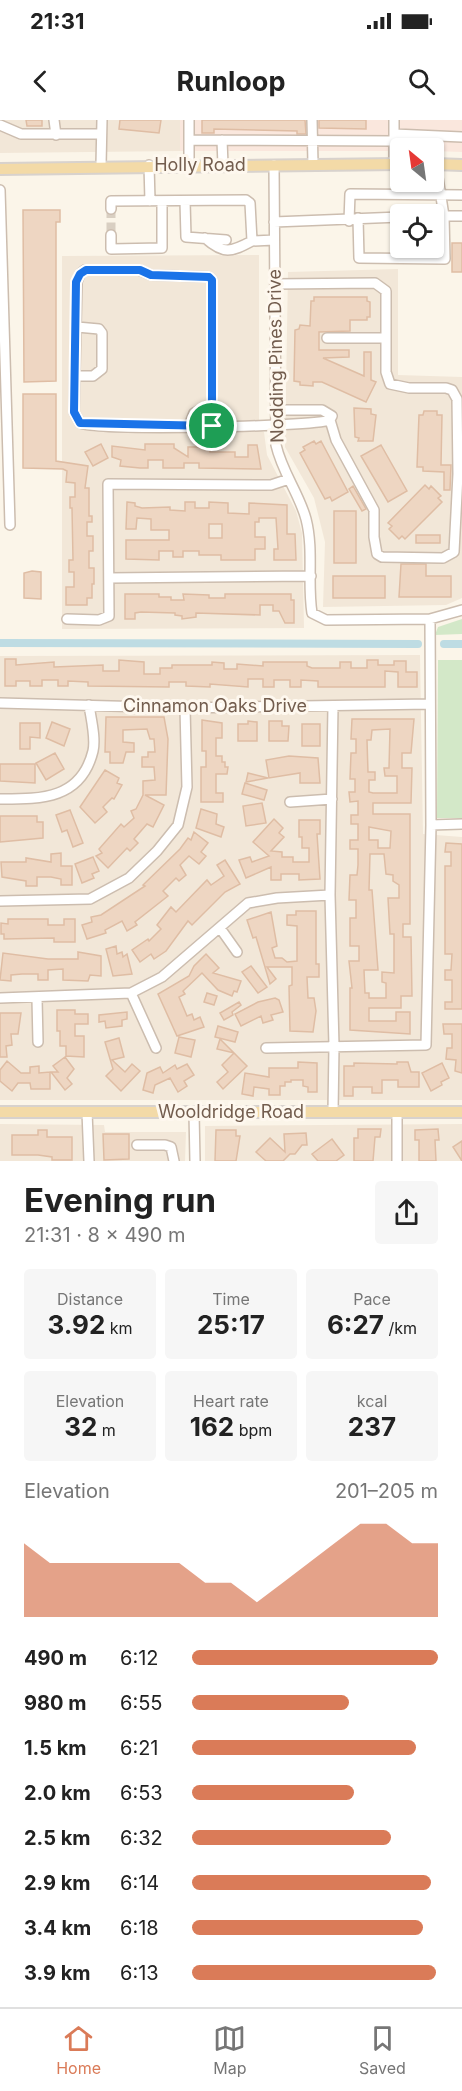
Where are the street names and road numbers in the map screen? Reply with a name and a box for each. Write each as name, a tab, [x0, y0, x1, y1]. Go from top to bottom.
street label: Holly Road	[154, 154, 246, 175]
street label: Nodding Pines Drive	[263, 269, 288, 443]
street label: Cinnamon Oaks Drive	[123, 695, 307, 716]
street label: Wooldridge Road	[158, 1101, 304, 1122]

